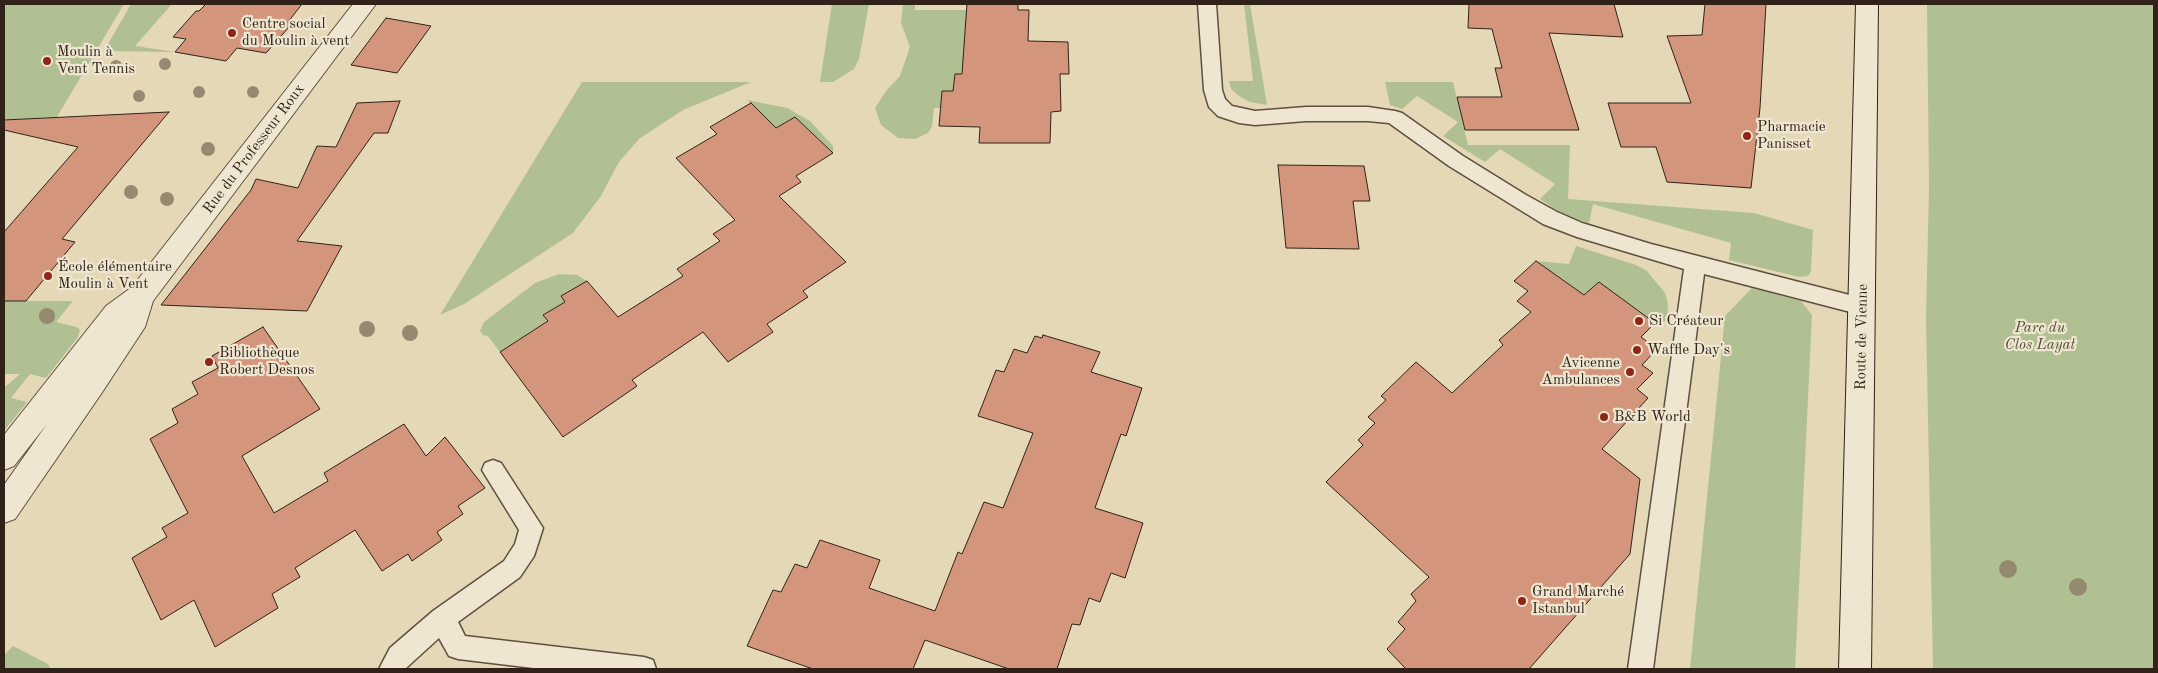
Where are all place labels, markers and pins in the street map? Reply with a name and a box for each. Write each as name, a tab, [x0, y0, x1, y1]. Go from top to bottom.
place label: Centre social du Moulin à vent	[242, 15, 350, 50]
marker: Centre social du Moulin à vent	[226, 27, 238, 39]
place label: Moulin à Vent Tennis	[57, 43, 135, 78]
marker: Moulin à Vent Tennis	[41, 55, 53, 67]
place label: Pharmacie Panisset	[1757, 118, 1826, 153]
marker: Pharmacie Panisset	[1741, 130, 1753, 142]
place label: École élémentaire Moulin à Vent	[58, 258, 172, 293]
marker: École élémentaire Moulin à Vent	[42, 270, 54, 282]
place label: Si Créateur	[1649, 312, 1723, 330]
marker: Si Créateur	[1633, 315, 1645, 327]
place label: Waffle Day's	[1647, 341, 1730, 359]
place label: Bibliothèque Robert Desnos	[219, 344, 315, 379]
marker: Waffle Day's	[1631, 344, 1643, 356]
place label: Avicenne Ambulances	[1541, 354, 1620, 389]
marker: Bibliothèque Robert Desnos	[203, 356, 215, 368]
marker: Avicenne Ambulances	[1624, 366, 1636, 378]
place label: B&B World	[1614, 408, 1691, 426]
marker: B&B World	[1598, 411, 1610, 423]
place label: Grand Marché Istanbul	[1532, 583, 1624, 618]
marker: Grand Marché Istanbul	[1516, 595, 1528, 607]

